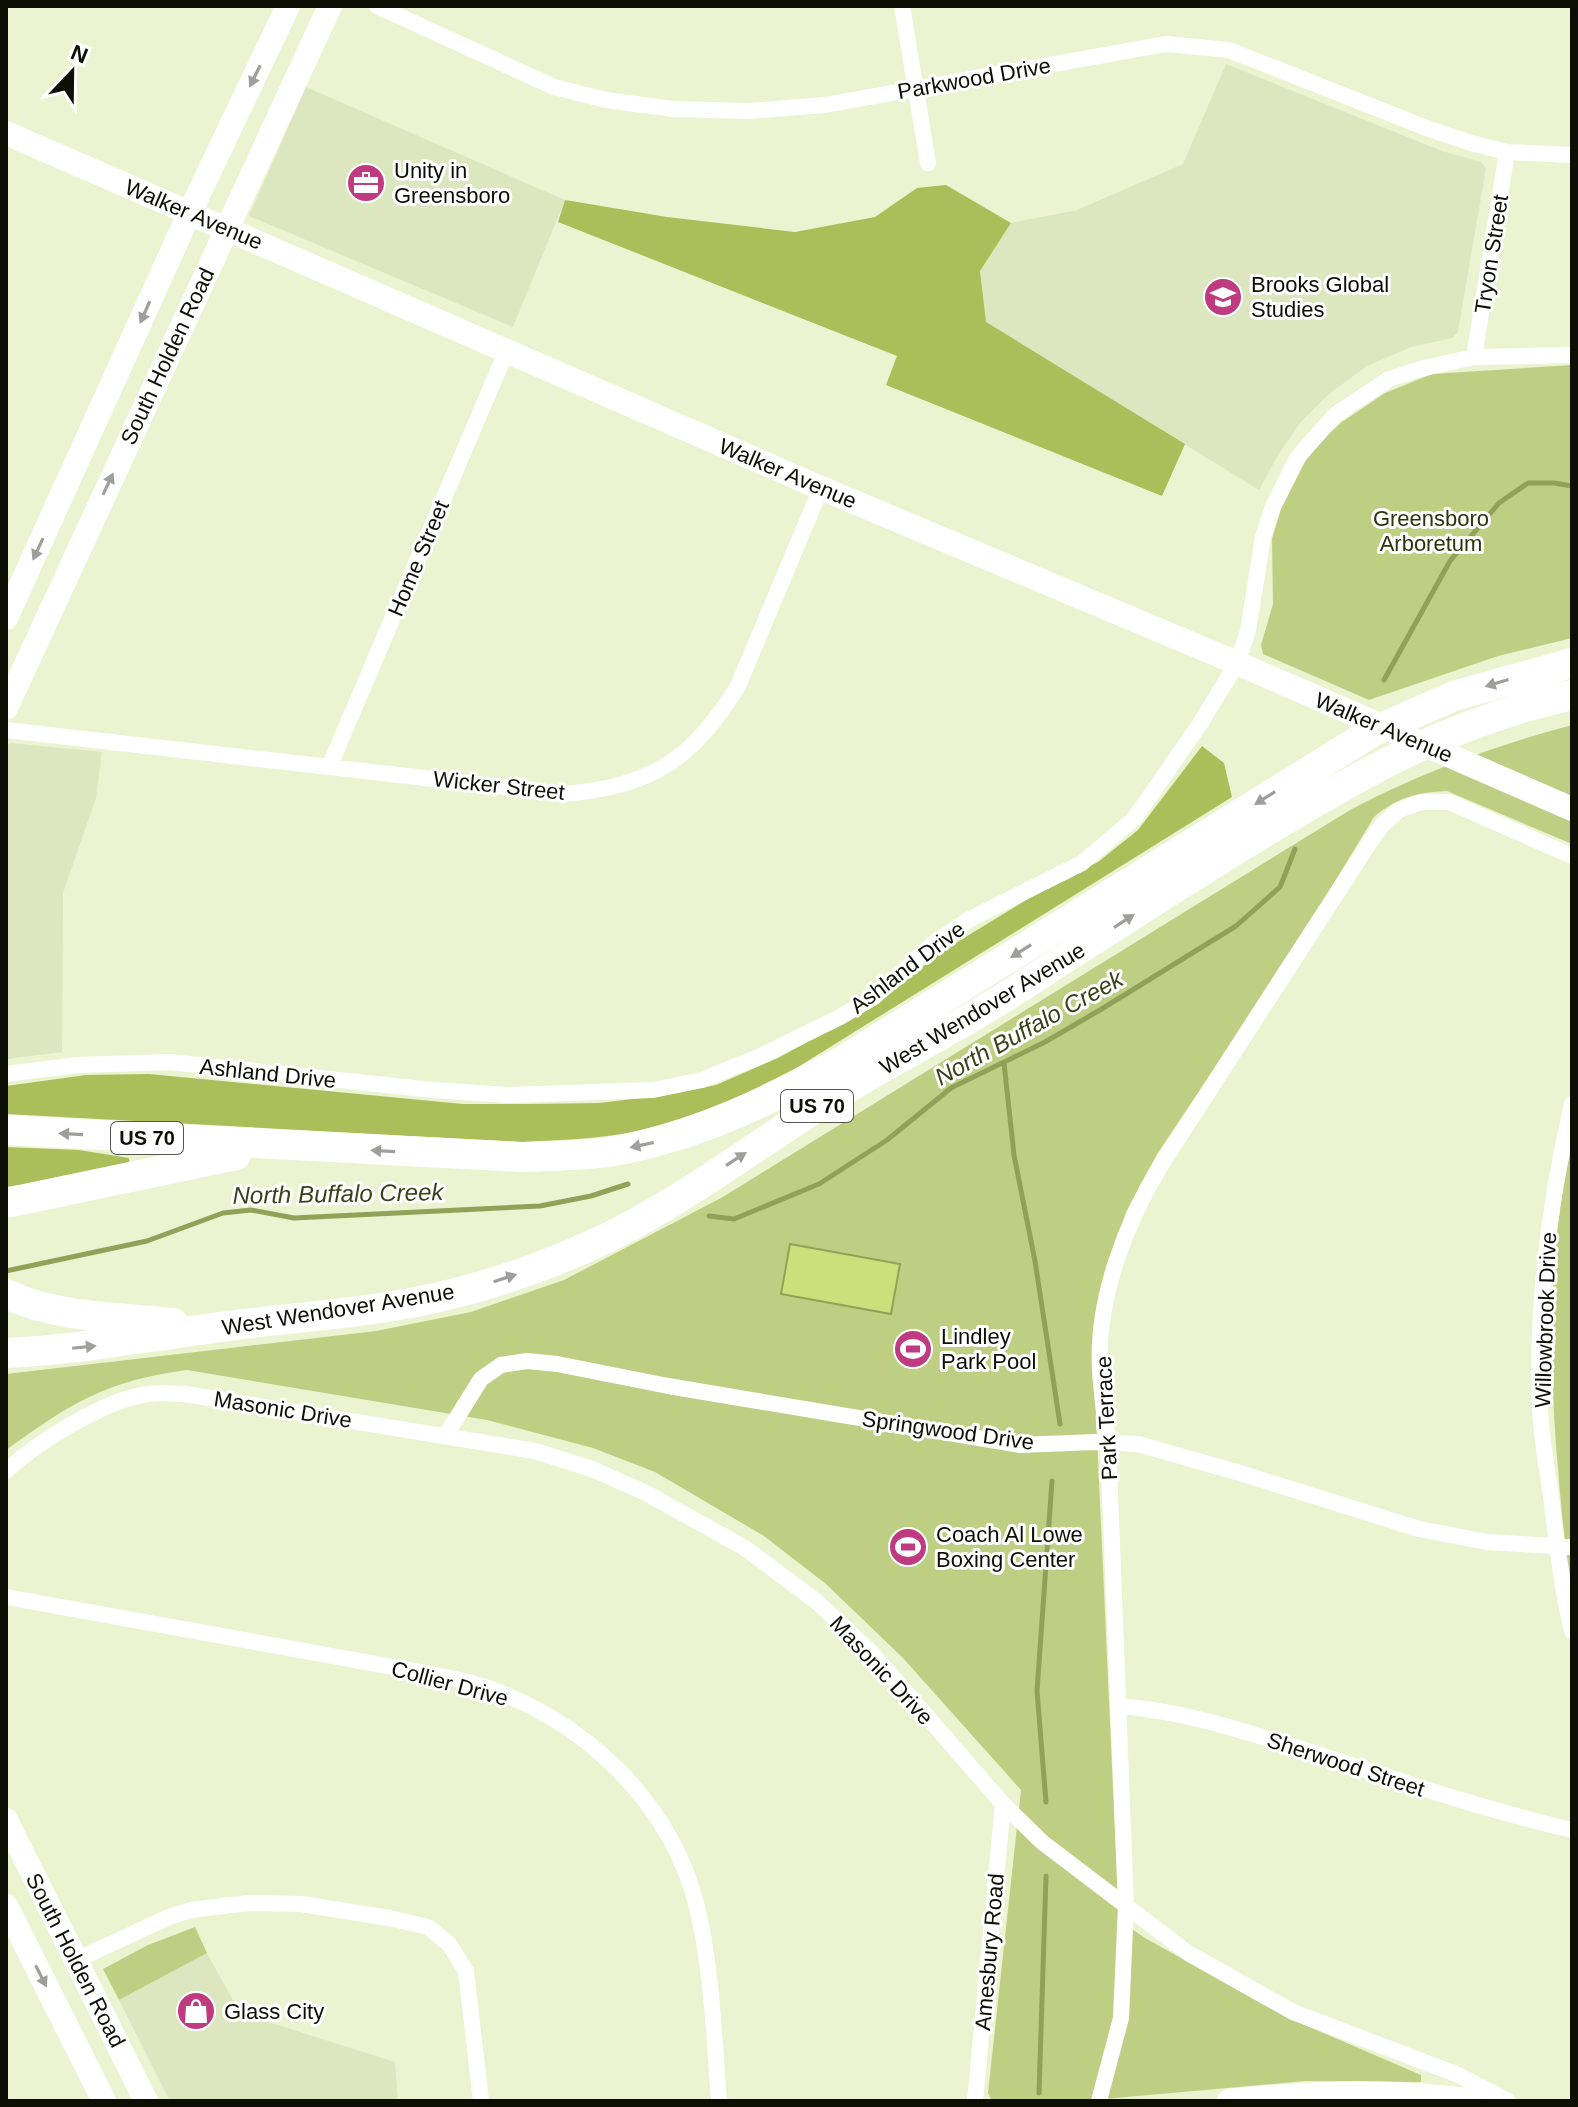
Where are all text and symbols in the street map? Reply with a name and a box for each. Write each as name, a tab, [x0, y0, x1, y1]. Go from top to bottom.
north arrow	[32, 32, 112, 112]
text: N	[67, 39, 91, 68]
street label: Parkwood Drive	[895, 53, 1053, 104]
one-way arrow	[248, 65, 261, 88]
place label: Unity in Greensboro	[394, 158, 510, 208]
office icon: Unity in Greensboro	[345, 162, 387, 204]
street label: Walker Avenue	[121, 174, 266, 255]
street label: Tryon Street	[1470, 193, 1513, 315]
street label: South Holden Road	[116, 264, 219, 449]
place label: Brooks Global Studies	[1251, 272, 1389, 322]
school or university icon: Brooks Global Studies	[1202, 276, 1244, 318]
one-way arrow	[139, 301, 152, 324]
street label: Walker Avenue	[715, 433, 860, 514]
one-way arrow	[102, 472, 115, 496]
street label: Home Street	[383, 496, 454, 620]
park label: Greensboro Arboretum	[1373, 506, 1489, 556]
one-way arrow	[31, 537, 44, 561]
one-way arrow	[1484, 677, 1508, 690]
street label: Walker Avenue	[1311, 687, 1456, 768]
street label: Wicker Street	[432, 766, 566, 805]
one-way arrow	[1254, 791, 1276, 805]
one-way arrow	[1113, 914, 1135, 928]
street label: Ashland Drive	[845, 916, 970, 1019]
street label: West Wendover Avenue	[875, 937, 1089, 1080]
one-way arrow	[1010, 944, 1032, 958]
water label: North Buffalo Creek	[930, 964, 1129, 1090]
street label: Ashland Drive	[199, 1054, 337, 1093]
road number: US 70	[781, 1090, 853, 1122]
road number: US 70	[111, 1122, 183, 1154]
one-way arrow	[58, 1127, 83, 1140]
one-way arrow	[629, 1139, 654, 1152]
one-way arrow	[370, 1144, 395, 1157]
one-way arrow	[725, 1152, 746, 1167]
water label: North Buffalo Creek	[232, 1178, 446, 1209]
street label: Willowbrook Drive	[1530, 1232, 1561, 1408]
one-way arrow	[494, 1271, 518, 1284]
street label: West Wendover Avenue	[220, 1279, 456, 1340]
place label: Lindley Park Pool	[941, 1324, 1036, 1374]
sports icon: Lindley Park Pool	[892, 1328, 934, 1370]
one-way arrow	[72, 1341, 97, 1354]
street label: Park Terrace	[1091, 1355, 1122, 1481]
street label: Masonic Drive	[212, 1386, 354, 1433]
street label: Springwood Drive	[860, 1406, 1036, 1455]
place label: Coach Al Lowe Boxing Center	[936, 1522, 1083, 1572]
sports icon: Coach Al Lowe Boxing Center	[887, 1526, 929, 1568]
street label: Masonic Drive	[825, 1611, 938, 1730]
street label: Collier Drive	[389, 1656, 511, 1711]
street label: Sherwood Street	[1264, 1727, 1428, 1802]
street label: South Holden Road	[21, 1869, 130, 2051]
street label: Amesbury Road	[970, 1872, 1009, 2032]
one-way arrow	[34, 1964, 48, 1987]
shop icon: Glass City	[175, 1990, 217, 2032]
place label: Glass City	[224, 1999, 324, 2024]

